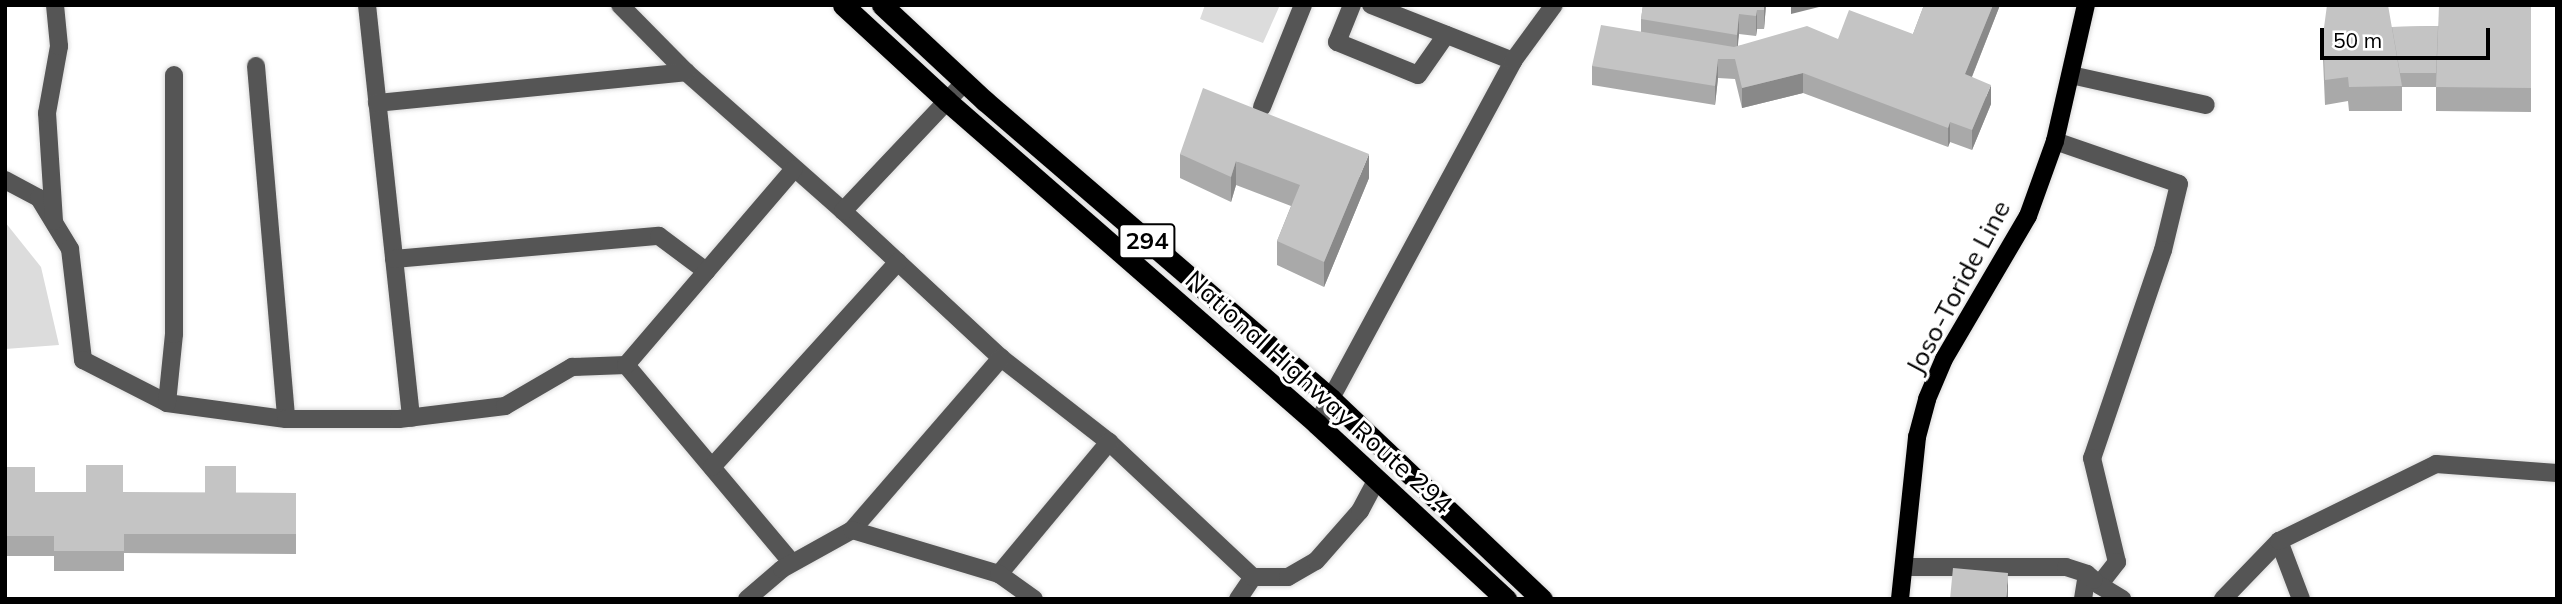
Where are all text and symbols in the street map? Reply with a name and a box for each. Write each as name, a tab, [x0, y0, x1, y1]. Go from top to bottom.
scale bar	[2324, 14, 2494, 58]
text: 50 m	[2333, 27, 2382, 53]
street label: Joso-Toride Line	[1899, 195, 2017, 379]
road number: 294	[1117, 221, 1177, 262]
street label: National Highway Route 294	[1179, 264, 1459, 520]

